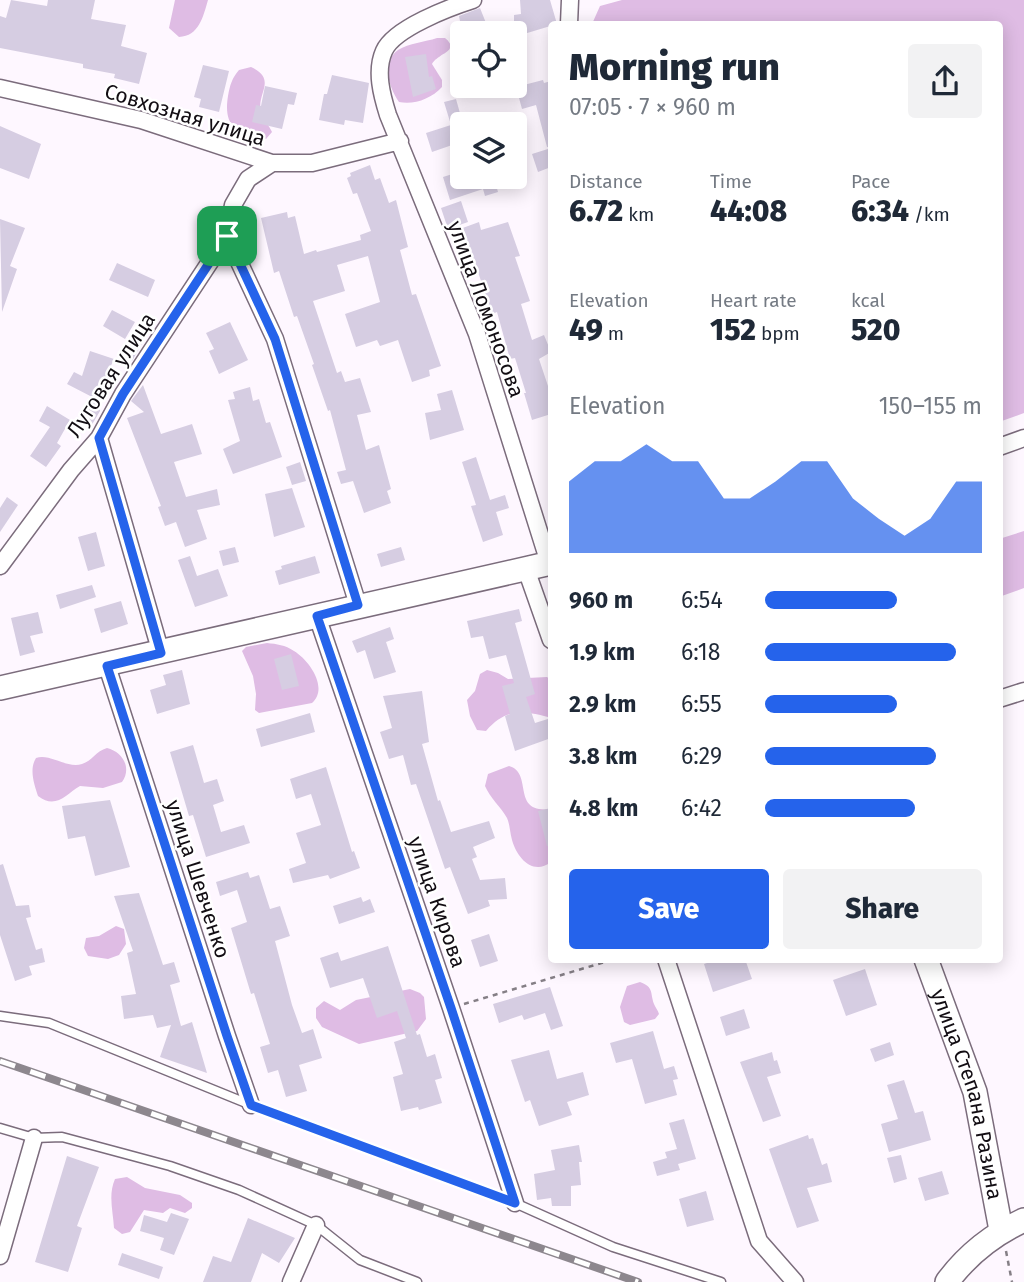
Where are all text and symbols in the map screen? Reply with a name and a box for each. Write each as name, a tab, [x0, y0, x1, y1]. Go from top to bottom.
map controls	[450, 21, 527, 189]
button: locate	[450, 21, 527, 98]
text: Morning run	[569, 44, 780, 90]
button: share	[908, 44, 982, 118]
street label: Совхозная улица	[101, 78, 269, 152]
text: 07:05 · 7 × 960 m	[569, 93, 736, 121]
button: layers	[450, 112, 527, 189]
text: Distance	[569, 170, 643, 193]
text: Time	[710, 170, 752, 193]
text: Pace	[851, 170, 890, 193]
text: 6.72	[569, 193, 623, 229]
text: 44:08	[710, 193, 787, 229]
text: 6:34	[851, 193, 909, 229]
text: km	[623, 203, 654, 226]
text: /km	[909, 203, 950, 226]
pin	[197, 206, 257, 266]
icon: arrive	[208, 217, 246, 255]
street label: улица Ломоносова	[442, 217, 530, 401]
text: Elevation	[569, 289, 649, 312]
text: Heart rate	[710, 289, 797, 312]
text: kcal	[851, 289, 885, 312]
street label: Луговая улица	[61, 308, 161, 442]
text: 49	[569, 312, 603, 348]
text: 152	[710, 312, 756, 348]
text: 520	[851, 312, 900, 348]
text: m	[603, 322, 624, 345]
text: bpm	[756, 322, 800, 345]
text: Elevation	[569, 392, 665, 420]
text: 150–155 m	[879, 392, 982, 420]
text: 960 m	[569, 586, 633, 614]
text: 6:54	[681, 586, 723, 614]
text: 1.9 km	[569, 638, 635, 666]
text: 6:18	[681, 638, 721, 666]
text: 2.9 km	[569, 690, 636, 718]
text: 6:55	[681, 690, 722, 718]
text: 3.8 km	[569, 742, 637, 770]
text: 6:29	[681, 742, 722, 770]
text: 4.8 km	[569, 794, 638, 822]
text: 6:42	[681, 794, 722, 822]
street label: улица Шевченко	[160, 797, 236, 961]
street label: улица Кирова	[402, 833, 472, 971]
button: Save	[569, 869, 769, 949]
button: Share	[783, 869, 982, 949]
street label: улица Степана Разина	[925, 985, 1008, 1202]

